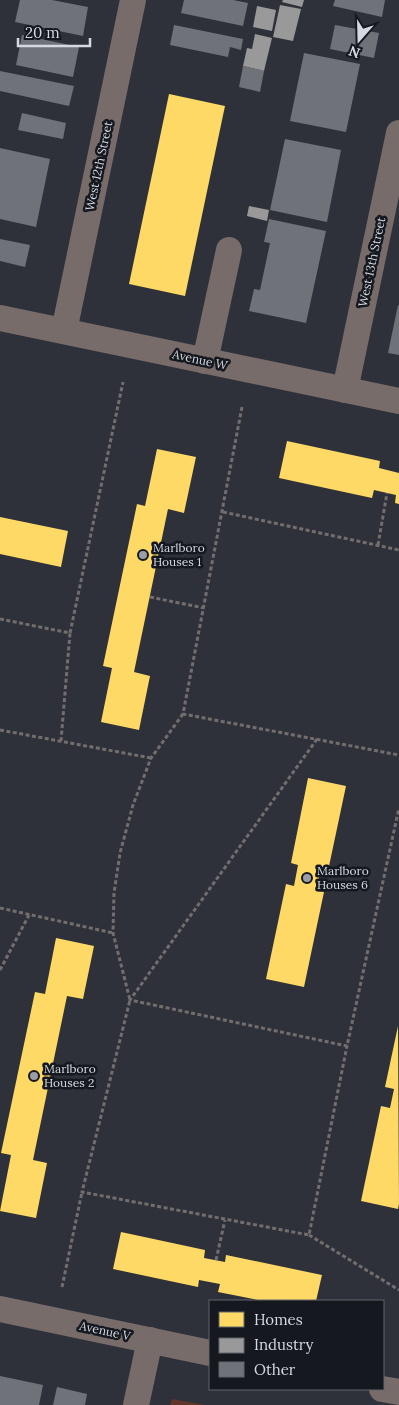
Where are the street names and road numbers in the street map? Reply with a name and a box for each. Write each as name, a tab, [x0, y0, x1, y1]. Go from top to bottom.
street label: West 12th Street	[82, 119, 115, 212]
street label: West 13th Street	[355, 215, 388, 308]
street label: Avenue W	[170, 346, 230, 373]
street label: Avenue V	[77, 1318, 133, 1343]

